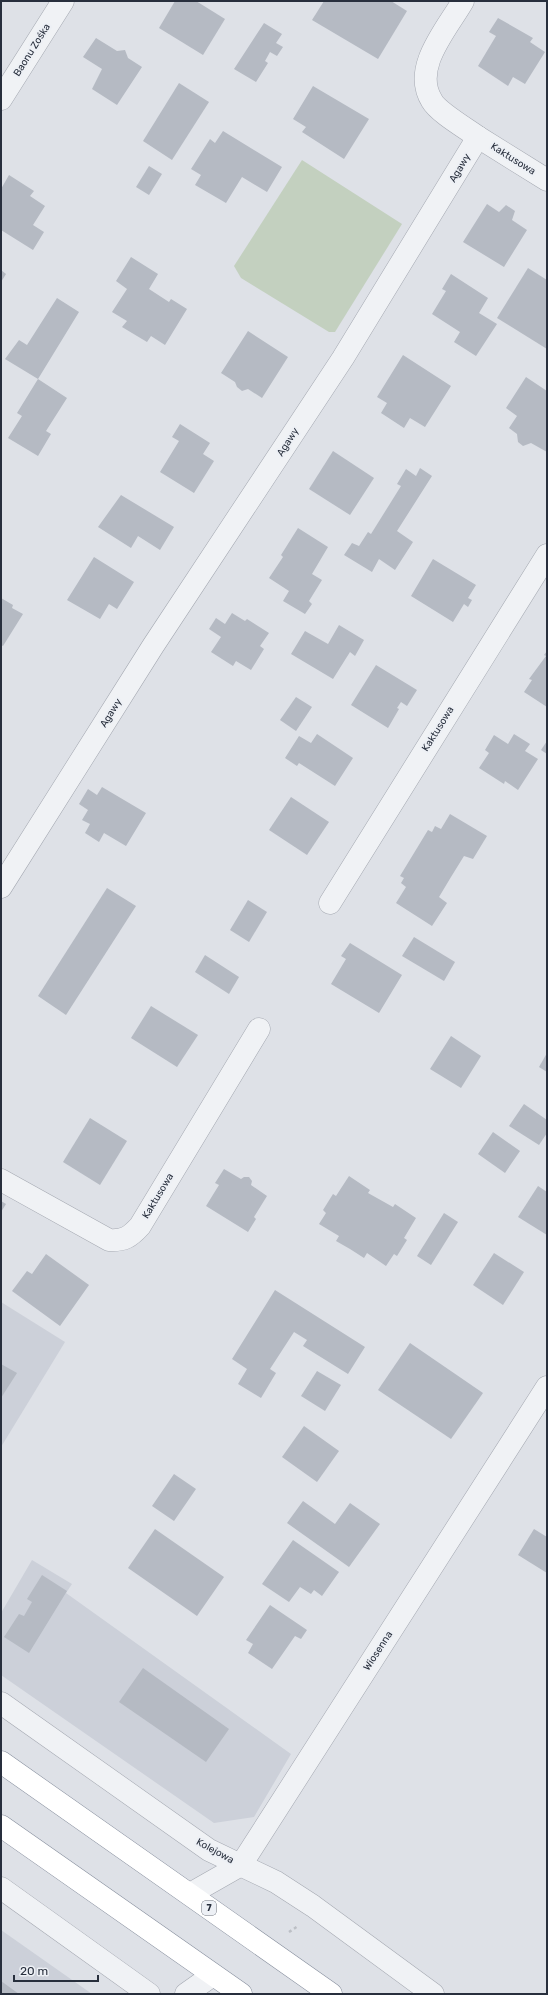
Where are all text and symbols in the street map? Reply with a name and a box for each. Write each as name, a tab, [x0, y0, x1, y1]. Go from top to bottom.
street label: Baonu Zośka	[11, 21, 53, 79]
street label: Kaktusowa	[488, 140, 538, 178]
street label: Agawy	[447, 151, 474, 185]
street label: Agawy	[274, 425, 302, 459]
street label: Agawy	[98, 696, 125, 730]
street label: Kaktusowa	[419, 704, 457, 754]
street label: Kaktusowa	[140, 1171, 176, 1221]
street label: Wiosenna	[361, 1629, 395, 1673]
street label: Kolejowa	[194, 1836, 236, 1866]
road number: 7	[202, 1901, 216, 1915]
scale bar	[14, 1957, 98, 1983]
text: 20 m	[20, 1964, 48, 1978]

